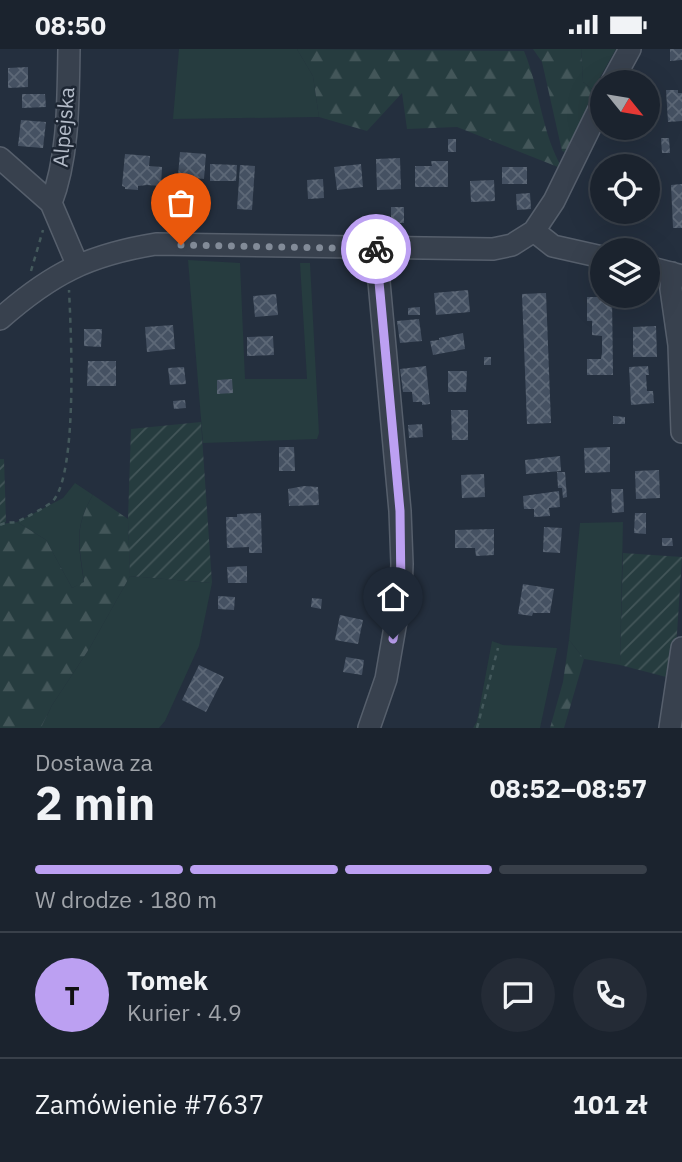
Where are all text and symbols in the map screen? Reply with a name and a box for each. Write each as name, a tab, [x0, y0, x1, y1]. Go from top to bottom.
text: 08:50	[35, 8, 106, 42]
north arrow	[590, 70, 660, 140]
map controls	[590, 70, 660, 308]
street label: Alpejska	[46, 86, 80, 168]
button: locate	[590, 154, 660, 224]
pin	[151, 173, 211, 245]
icon: bag	[162, 184, 200, 222]
courier	[341, 214, 411, 284]
icon: bike	[357, 230, 395, 268]
button: layers	[590, 238, 660, 308]
pin	[363, 567, 423, 639]
icon: home	[374, 578, 412, 616]
text: Dostawa za	[35, 747, 153, 777]
text: 08:52–08:57	[490, 771, 647, 805]
text: 2 min	[35, 773, 155, 833]
text: W drodze · 180 m	[35, 884, 217, 914]
button: chat	[481, 958, 555, 1032]
button: phone	[573, 958, 647, 1032]
text: Tomek	[127, 963, 208, 997]
text: T	[64, 978, 80, 1012]
text: Kurier · 4.9	[127, 997, 242, 1027]
text: Zamówienie #7637	[35, 1087, 264, 1121]
text: 101 zł	[572, 1087, 647, 1121]

